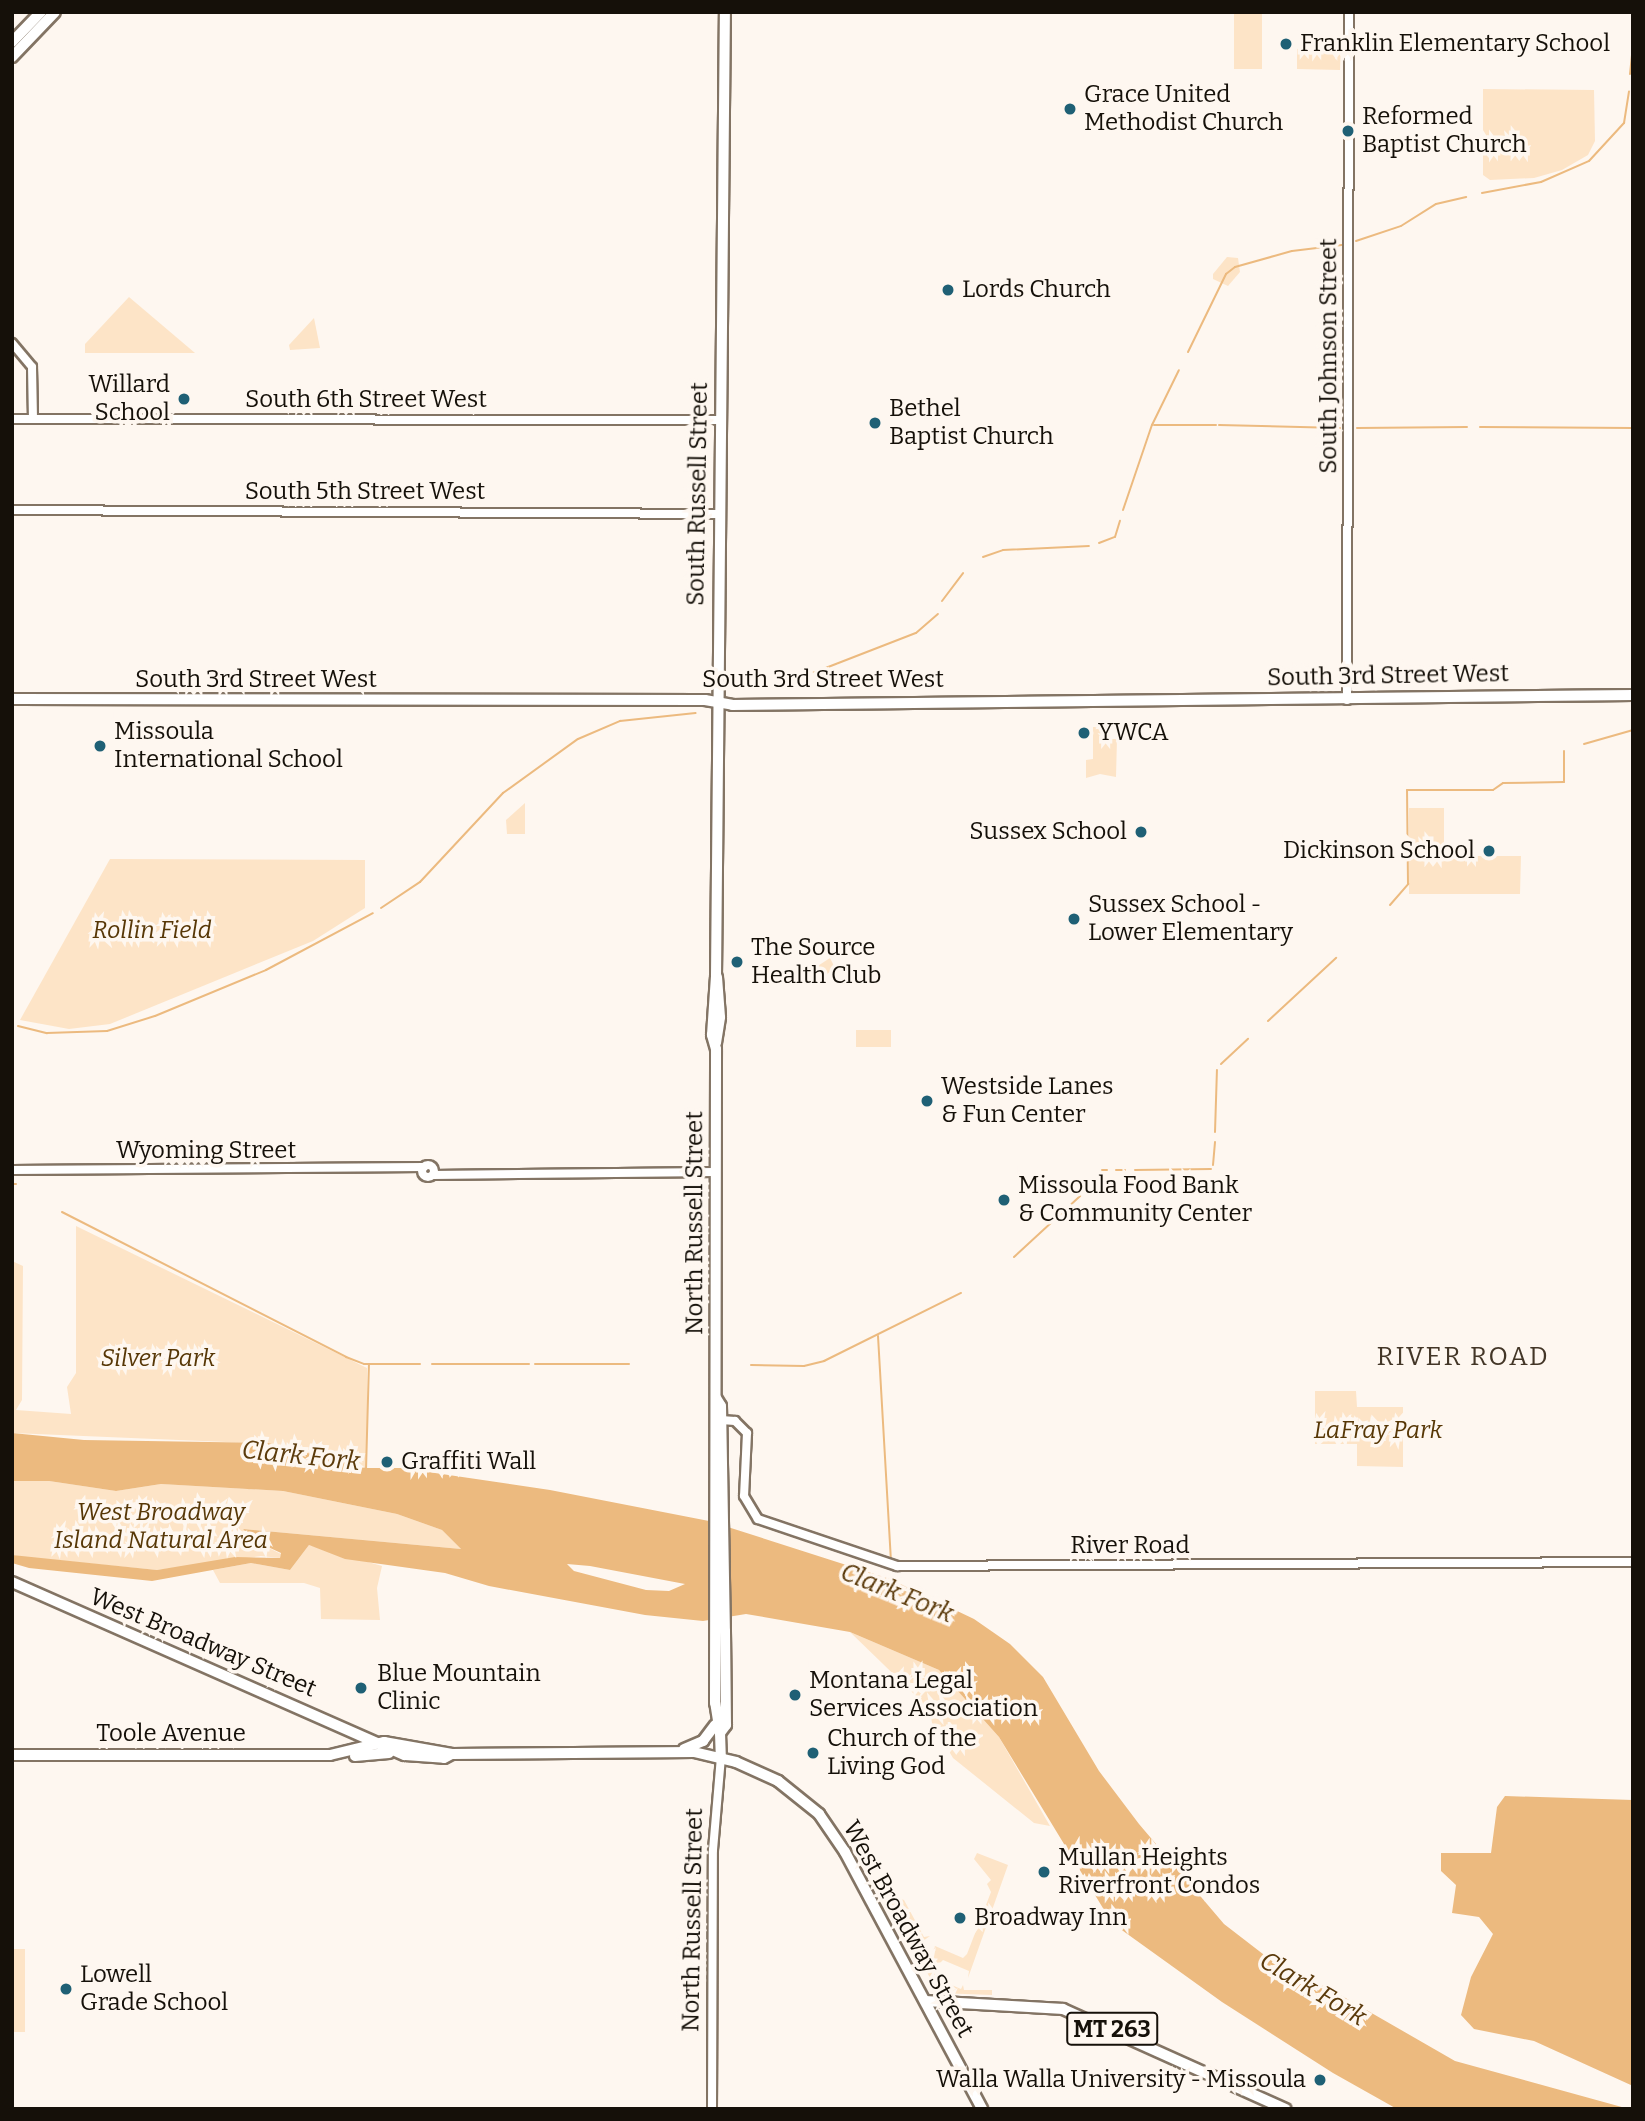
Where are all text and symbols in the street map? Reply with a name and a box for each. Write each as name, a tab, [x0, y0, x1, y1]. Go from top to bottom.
place label: Franklin Elementary School	[1300, 30, 1610, 58]
marker: Franklin Elementary School	[1278, 36, 1294, 52]
place label: Grace United Methodist Church	[1084, 81, 1283, 137]
marker: Grace United Methodist Church	[1062, 101, 1078, 117]
place label: Reformed Baptist Church	[1362, 103, 1527, 159]
marker: Reformed Baptist Church	[1340, 123, 1356, 139]
street label: South Johnson Street	[1315, 238, 1343, 474]
place label: Lords Church	[962, 276, 1111, 304]
marker: Lords Church	[940, 282, 956, 298]
place label: Willard School	[88, 371, 170, 427]
street label: South Russell Street	[682, 382, 714, 606]
street label: South 6th Street West	[245, 386, 487, 414]
marker: Willard School	[176, 391, 192, 407]
place label: Bethel Baptist Church	[889, 395, 1054, 451]
marker: Bethel Baptist Church	[867, 415, 883, 431]
street label: South 5th Street West	[245, 478, 485, 506]
street label: South 3rd Street West	[1267, 659, 1509, 693]
street label: South 3rd Street West	[135, 666, 377, 694]
street label: South 3rd Street West	[702, 666, 944, 694]
place label: Missoula International School	[114, 718, 343, 774]
place label: YWCA	[1098, 719, 1169, 747]
marker: YWCA	[1076, 725, 1092, 741]
marker: Missoula International School	[92, 738, 108, 754]
place label: Sussex School	[969, 818, 1127, 846]
marker: Sussex School	[1133, 824, 1149, 840]
place label: Dickinson School	[1283, 837, 1475, 865]
marker: Dickinson School	[1481, 843, 1497, 859]
place label: Sussex School - Lower Elementary	[1088, 891, 1293, 947]
marker: Sussex School - Lower Elementary	[1066, 911, 1082, 927]
park label: Rollin Field	[92, 917, 212, 945]
place label: The Source Health Club	[751, 934, 882, 990]
marker: The Source Health Club	[729, 954, 745, 970]
place label: Westside Lanes & Fun Center	[941, 1073, 1114, 1129]
marker: Westside Lanes & Fun Center	[919, 1093, 935, 1109]
street label: North Russell Street	[681, 1111, 709, 1335]
street label: Wyoming Street	[116, 1137, 296, 1165]
place label: Missoula Food Bank & Community Center	[1018, 1172, 1252, 1228]
marker: Missoula Food Bank & Community Center	[996, 1192, 1012, 1208]
district label: RIVER ROAD	[1378, 1341, 1548, 1373]
park label: Silver Park	[101, 1345, 215, 1373]
park label: LaFray Park	[1313, 1417, 1443, 1445]
water label: Clark Fork	[240, 1434, 362, 1478]
place label: Graffiti Wall	[401, 1448, 536, 1476]
marker: Graffiti Wall	[379, 1454, 395, 1470]
park label: West Broadway Island Natural Area	[54, 1499, 268, 1555]
street label: River Road	[1070, 1532, 1190, 1560]
water label: Clark Fork	[836, 1556, 958, 1630]
street label: West Broadway Street	[86, 1582, 320, 1704]
place label: Blue Mountain Clinic	[377, 1660, 541, 1716]
place label: Montana Legal Services Association	[809, 1667, 1038, 1723]
marker: Blue Mountain Clinic	[351, 1678, 371, 1698]
marker: Montana Legal Services Association	[787, 1687, 803, 1703]
street label: Toole Avenue	[96, 1720, 246, 1748]
place label: Church of the Living God	[827, 1725, 977, 1781]
marker: Church of the Living God	[805, 1745, 821, 1761]
street label: North Russell Street	[677, 1808, 709, 2032]
street label: West Broadway Street	[836, 1816, 980, 2042]
place label: Mullan Heights Riverfront Condos	[1058, 1844, 1260, 1900]
marker: Mullan Heights Riverfront Condos	[1036, 1864, 1052, 1880]
place label: Broadway Inn	[974, 1904, 1127, 1932]
marker: Broadway Inn	[952, 1910, 968, 1926]
water label: Clark Fork	[1254, 1945, 1372, 2033]
place label: Lowell Grade School	[80, 1961, 228, 2017]
marker: Lowell Grade School	[58, 1981, 74, 1997]
road number: MT 263	[1065, 2010, 1159, 2048]
place label: Walla Walla University - Missoula	[936, 2066, 1306, 2094]
marker: Walla Walla University - Missoula	[1312, 2072, 1328, 2088]

